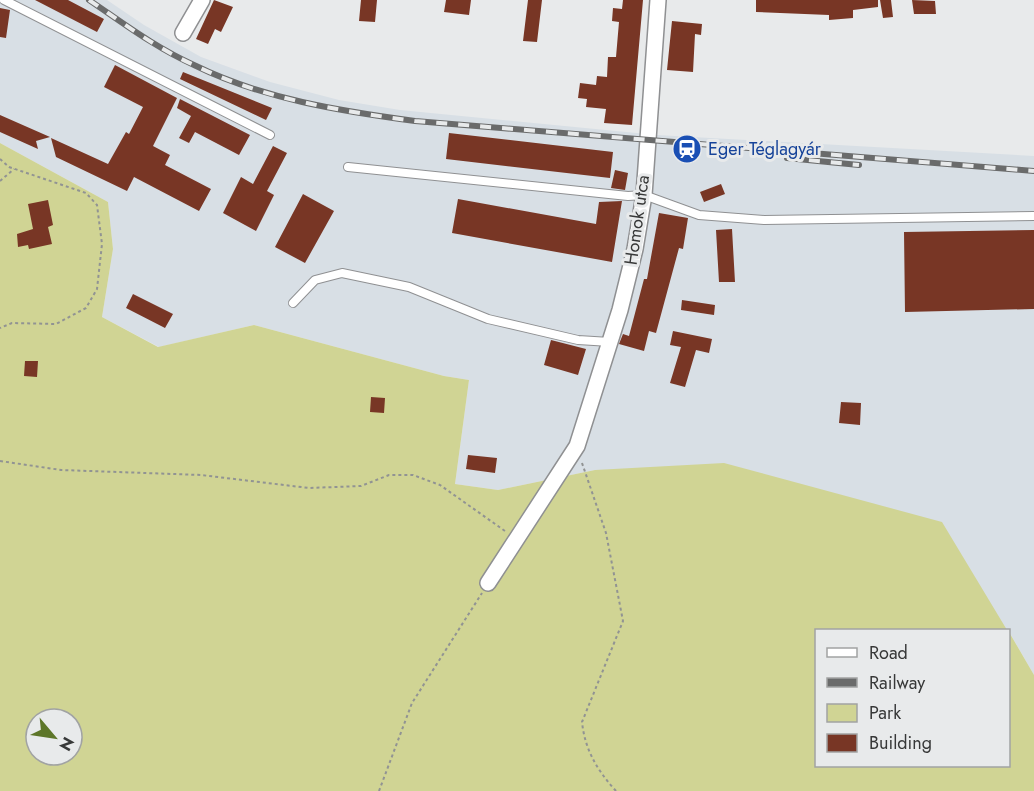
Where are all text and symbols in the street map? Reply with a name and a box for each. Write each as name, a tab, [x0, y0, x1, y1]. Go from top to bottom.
station icon: Eger Téglagyár	[671, 133, 703, 165]
place label: Eger Téglagyár	[708, 136, 822, 162]
street label: Homok utca	[618, 173, 656, 267]
legend	[815, 629, 1010, 767]
text: Road	[869, 640, 908, 666]
text: Railway	[869, 670, 925, 696]
text: Park	[869, 700, 901, 726]
north arrow	[24, 707, 84, 767]
text: Building	[869, 730, 932, 756]
text: N	[54, 733, 80, 755]

